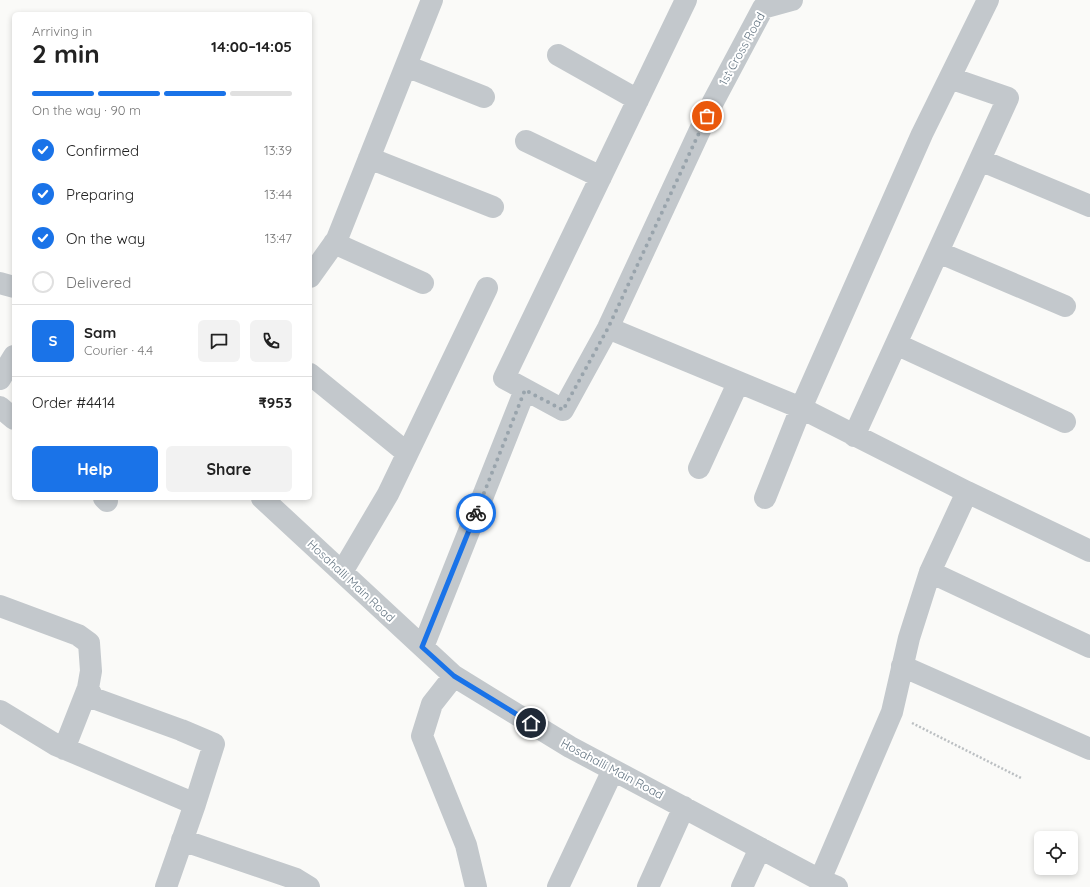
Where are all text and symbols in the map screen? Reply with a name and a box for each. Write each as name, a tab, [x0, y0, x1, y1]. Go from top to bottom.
street label: 1st Cross Road	[715, 10, 768, 88]
text: Arriving in	[32, 23, 92, 39]
text: 2 min	[32, 37, 100, 70]
text: 14:00–14:05	[211, 37, 292, 56]
pin	[690, 99, 724, 133]
text: On the way · 90 m	[32, 102, 141, 118]
icon: bag	[696, 105, 718, 127]
icon: check	[32, 139, 54, 161]
text: Confirmed	[66, 141, 139, 160]
text: 13:39	[264, 142, 292, 158]
icon: check	[32, 183, 54, 205]
text: Preparing	[66, 185, 134, 204]
text: 13:44	[264, 186, 292, 202]
icon: check	[32, 227, 54, 249]
text: On the way	[66, 229, 145, 248]
text: 13:47	[265, 230, 292, 246]
text: Delivered	[66, 273, 131, 292]
button: chat	[198, 320, 240, 362]
button: phone	[250, 320, 292, 362]
text: Sam	[84, 323, 116, 342]
text: S	[49, 331, 57, 350]
text: Courier · 4.4	[84, 342, 153, 358]
text: Order #4414	[32, 393, 115, 412]
text: ₹953	[258, 393, 292, 412]
button: Help	[32, 446, 158, 492]
button: Share	[166, 446, 292, 492]
courier	[456, 493, 496, 533]
icon: bike	[465, 502, 487, 524]
street label: Hosahalli Main Road	[305, 536, 398, 625]
pin	[514, 706, 548, 740]
icon: home	[520, 712, 542, 734]
street label: Hosahalli Main Road	[558, 735, 666, 802]
map controls	[1034, 831, 1078, 875]
button: locate	[1034, 831, 1078, 875]

